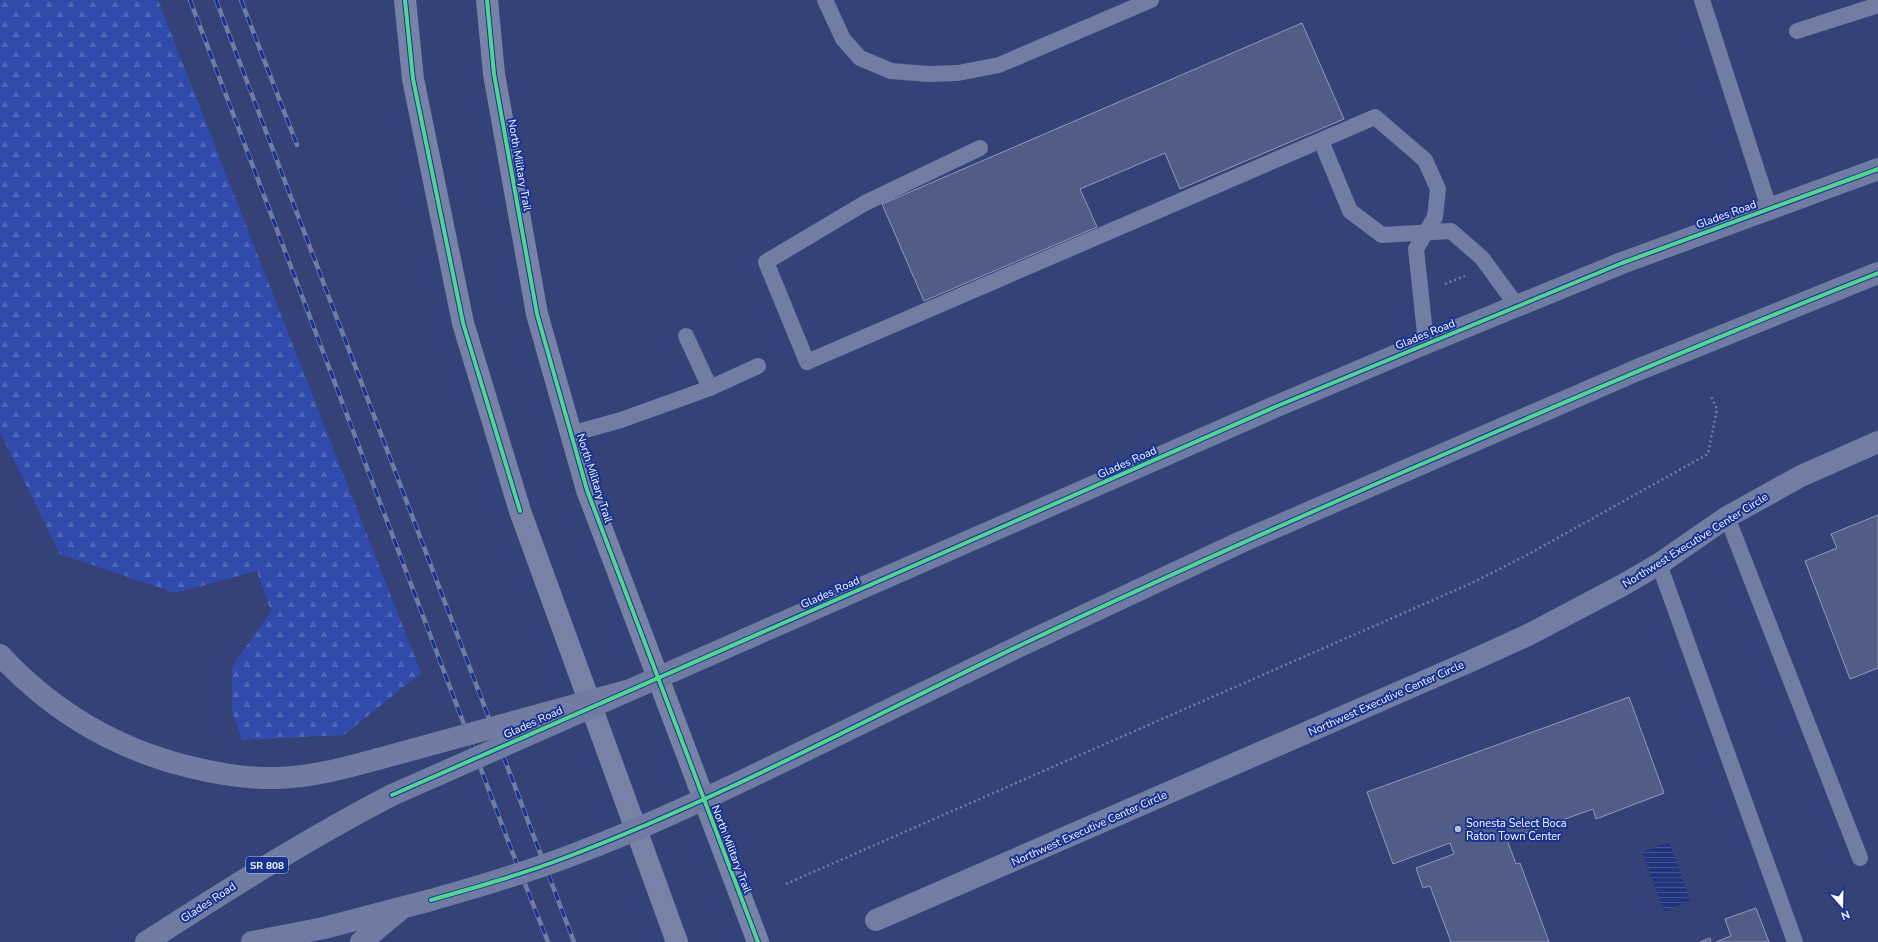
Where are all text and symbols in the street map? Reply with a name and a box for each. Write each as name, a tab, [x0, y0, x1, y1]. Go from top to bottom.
street label: North Military Trail	[504, 118, 535, 213]
street label: Glades Road	[1694, 197, 1758, 232]
street label: Glades Road	[1393, 316, 1457, 353]
street label: North Military Trail	[573, 432, 616, 525]
street label: Glades Road	[1095, 443, 1159, 482]
street label: Northwest Executive Center Circle	[1620, 489, 1771, 592]
street label: Glades Road	[798, 573, 862, 612]
street label: Northwest Executive Center Circle	[1306, 657, 1466, 740]
street label: Glades Road	[501, 703, 565, 742]
street label: Northwest Executive Center Circle	[1009, 787, 1169, 870]
street label: North Military Trail	[708, 803, 755, 896]
place label: Sonesta Select Boca Raton Town Center	[1466, 816, 1567, 844]
marker: Sonesta Select Boca Raton Town Center	[1453, 824, 1463, 834]
road number: SR 808	[246, 857, 288, 873]
street label: Glades Road	[178, 879, 239, 926]
north arrow	[1822, 886, 1862, 926]
text: N	[1839, 906, 1852, 923]

